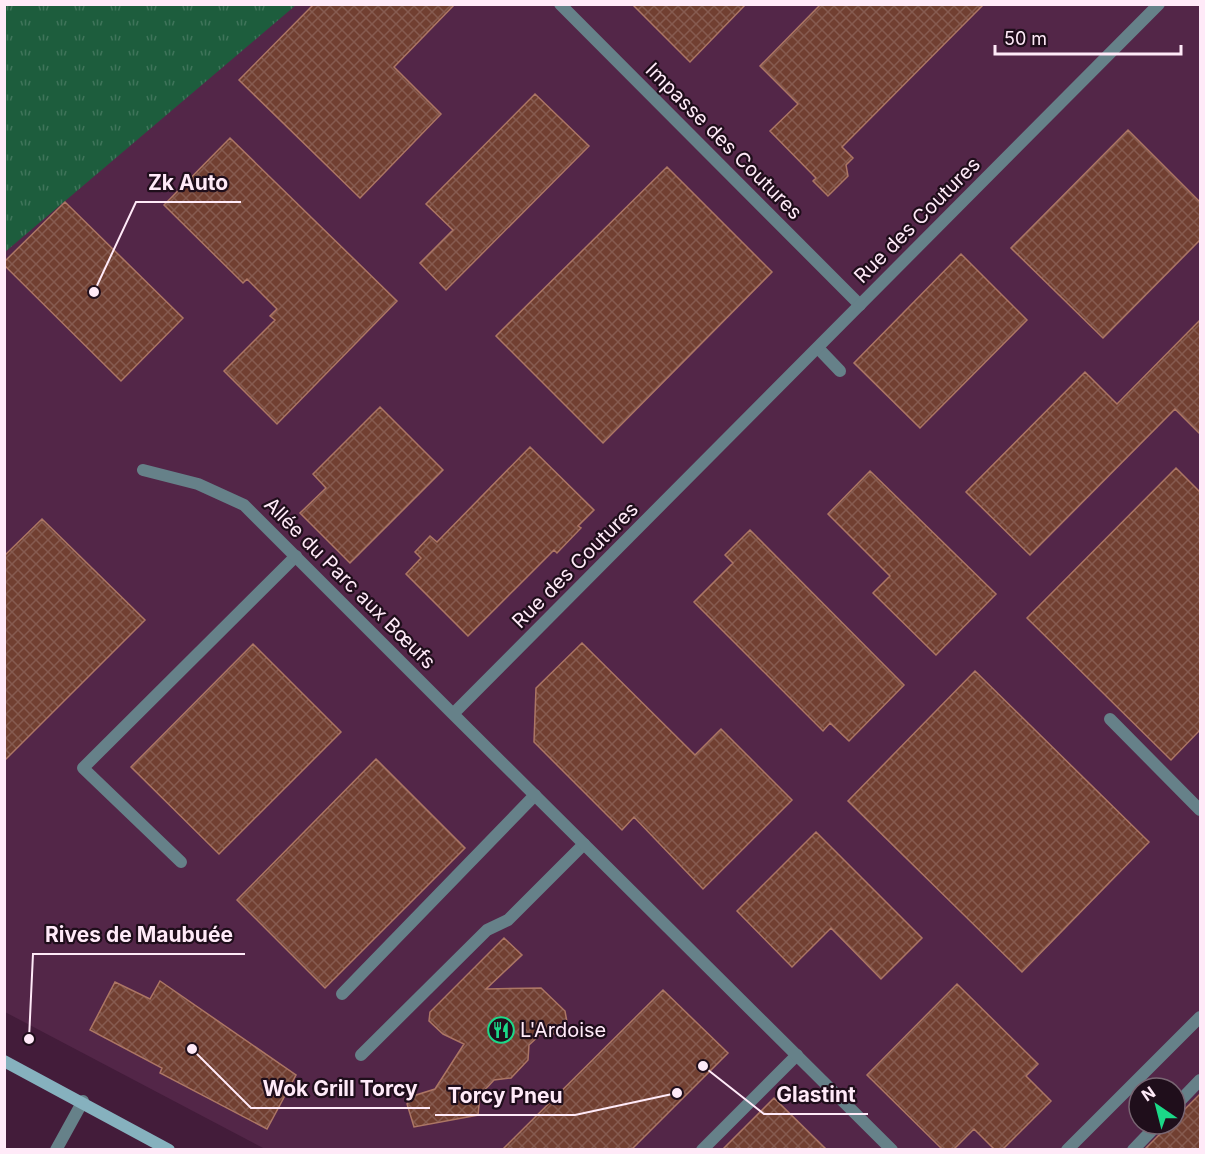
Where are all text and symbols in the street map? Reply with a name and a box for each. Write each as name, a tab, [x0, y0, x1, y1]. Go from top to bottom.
scale bar	[995, 18, 1181, 56]
text: 50 m	[1004, 28, 1047, 49]
street label: Impasse des Coutures	[641, 58, 807, 224]
street label: Rue des Coutures	[849, 152, 985, 288]
callout: Zk Auto	[136, 163, 241, 202]
text: Zk Auto	[148, 170, 228, 195]
street label: Allée du Parc aux Bœufs	[259, 492, 441, 674]
street label: Rue des Coutures	[507, 497, 643, 633]
callout: Rives de Maubuée	[33, 915, 245, 954]
text: Rives de Maubuée	[45, 922, 233, 947]
restaurant icon: L'Ardoise	[486, 1015, 516, 1045]
place label: L'Ardoise	[520, 1018, 606, 1042]
callout: Wok Grill Torcy	[251, 1069, 430, 1108]
callout: Glastint	[764, 1075, 868, 1114]
text: Wok Grill Torcy	[262, 1076, 418, 1101]
callout: Torcy Pneu	[435, 1076, 575, 1115]
north arrow	[1127, 1076, 1187, 1136]
text: Glastint	[776, 1082, 856, 1107]
text: N	[1138, 1082, 1159, 1105]
text: Torcy Pneu	[447, 1083, 563, 1108]

